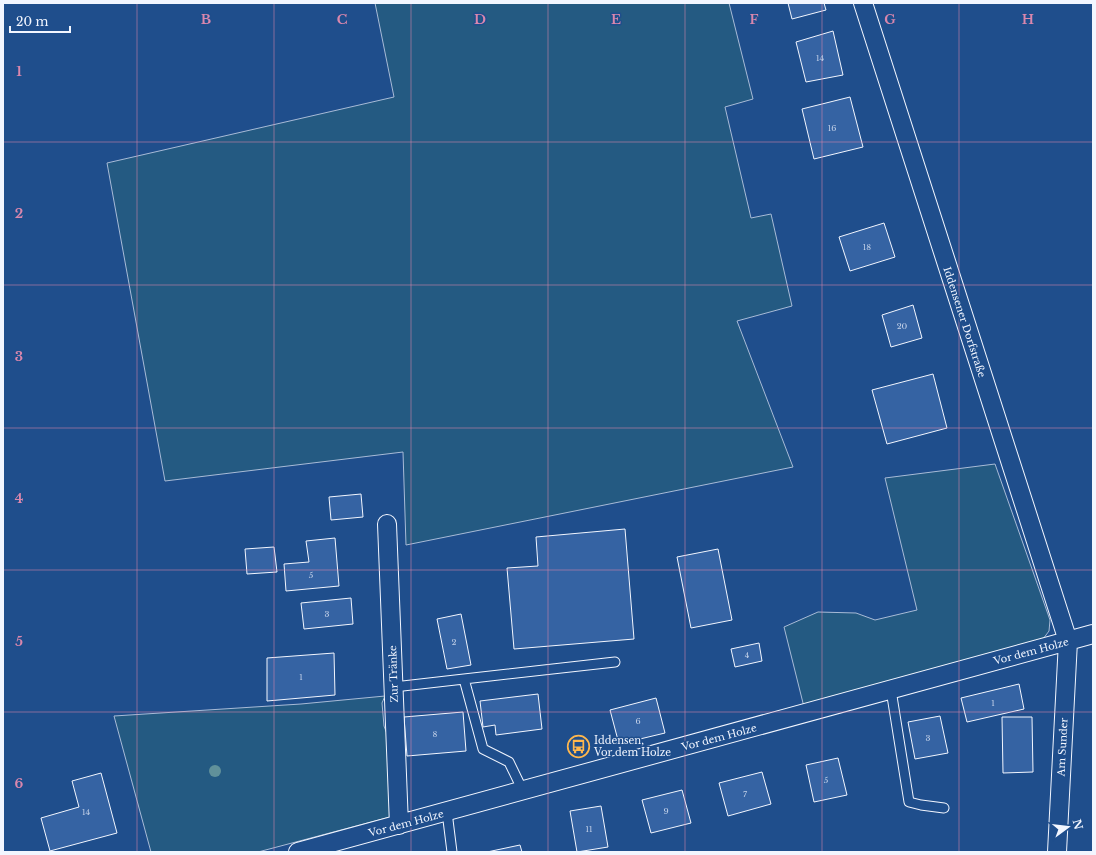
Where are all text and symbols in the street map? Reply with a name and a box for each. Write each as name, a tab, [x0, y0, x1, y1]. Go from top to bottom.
scale bar	[10, 8, 70, 34]
text: B	[201, 11, 211, 28]
text: C	[337, 11, 348, 28]
text: D	[474, 11, 486, 28]
text: E	[611, 11, 621, 28]
text: F	[750, 11, 759, 28]
text: G	[884, 11, 896, 28]
text: H	[1022, 11, 1034, 28]
text: 20 m	[16, 14, 48, 29]
house number: 14	[816, 53, 824, 63]
text: 1	[16, 63, 22, 80]
house number: 16	[828, 123, 836, 133]
text: 2	[15, 205, 23, 222]
house number: 18	[863, 242, 871, 252]
street label: Iddensener Dorfstraße	[940, 265, 989, 379]
house number: 20	[897, 321, 908, 331]
text: 3	[15, 348, 23, 365]
text: 4	[15, 490, 24, 507]
house number: 5	[309, 570, 314, 580]
house number: 3	[325, 609, 330, 619]
text: 5	[15, 633, 23, 650]
street label: Vor dem Holze	[991, 635, 1070, 668]
house number: 2	[452, 637, 457, 647]
street label: Zur Tränke	[386, 645, 401, 703]
house number: 4	[745, 650, 750, 660]
house number: 1	[299, 672, 303, 682]
house number: 1	[991, 698, 995, 708]
house number: 6	[635, 716, 641, 726]
street label: Am Sunder	[1054, 717, 1071, 778]
street label: Vor dem Holze	[679, 721, 758, 754]
house number: 8	[433, 729, 438, 739]
bus stop icon: Iddensen, Vor dem Holze	[566, 733, 592, 759]
house number: 3	[926, 733, 931, 743]
place label: Iddensen, Vor dem Holze	[593, 734, 671, 759]
text: 6	[15, 775, 24, 792]
house number: 5	[824, 775, 829, 785]
house number: 7	[743, 789, 748, 799]
house number: 9	[663, 806, 669, 816]
house number: 14	[82, 807, 90, 817]
street label: Vor dem Holze	[366, 807, 445, 840]
north arrow	[1048, 807, 1088, 847]
text: N	[1070, 818, 1086, 832]
house number: 11	[585, 824, 593, 834]

